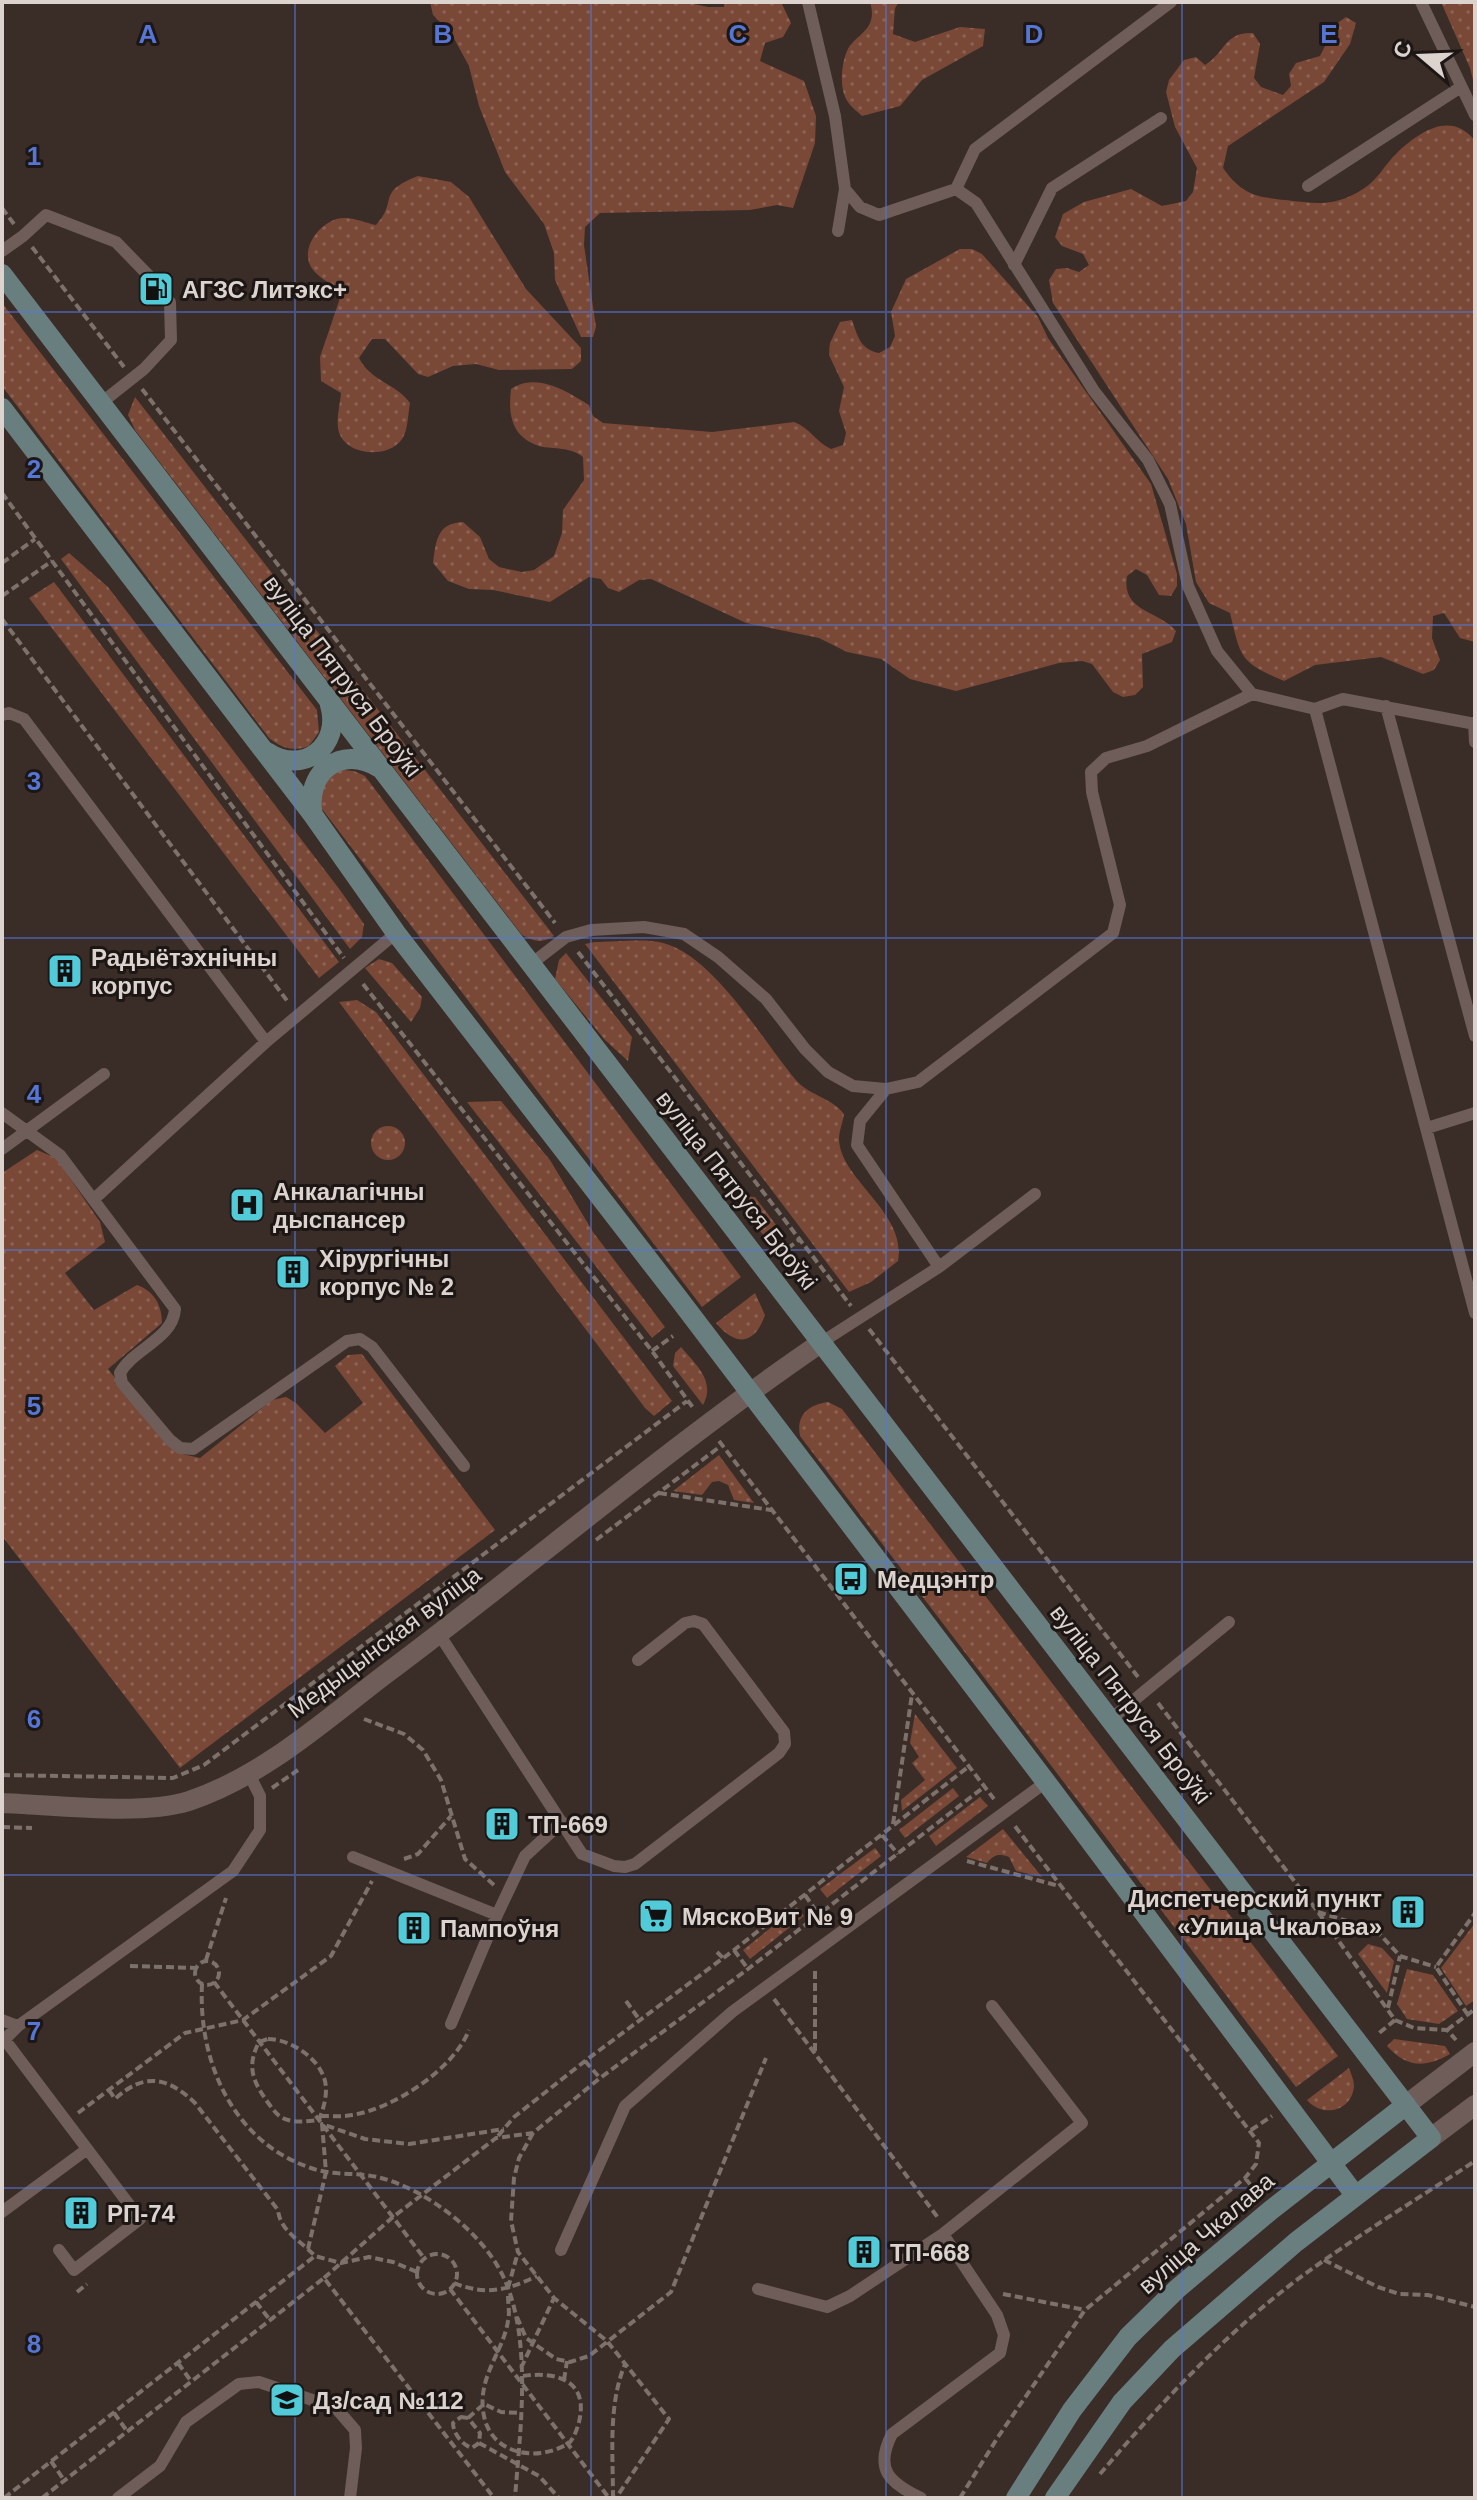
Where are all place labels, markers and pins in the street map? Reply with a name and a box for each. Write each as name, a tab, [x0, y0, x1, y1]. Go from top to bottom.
fuel station icon: АГЗС Литэкс+	[137, 270, 175, 308]
place label: АГЗС Литэкс+	[182, 276, 347, 303]
place label: Радыётэхнічны корпус	[91, 944, 277, 999]
building icon: Радыётэхнічны корпус	[46, 952, 84, 990]
place label: Анкалагічны дыспансер	[273, 1178, 424, 1233]
hospital icon: Анкалагічны дыспансер	[228, 1186, 266, 1224]
place label: Хірургічны корпус № 2	[319, 1245, 454, 1300]
building icon: Хірургічны корпус № 2	[274, 1253, 312, 1291]
bus stop icon: Медцэнтр	[832, 1560, 870, 1598]
place label: Медцэнтр	[877, 1566, 995, 1593]
building icon: ТП-669	[483, 1805, 521, 1843]
place label: ТП-669	[528, 1811, 608, 1838]
place label: Диспетчерский пункт «Улица Чкалова»	[1128, 1885, 1382, 1940]
building icon: Диспетчерский пункт «Улица Чкалова»	[1389, 1893, 1427, 1931]
supermarket icon: МяскоВит № 9	[637, 1897, 675, 1935]
place label: МяскоВит № 9	[682, 1903, 853, 1930]
building icon: Пампоўня	[395, 1909, 433, 1947]
place label: Пампоўня	[440, 1915, 559, 1942]
building icon: РП-74	[62, 2194, 100, 2232]
place label: РП-74	[107, 2200, 176, 2227]
building icon: ТП-668	[845, 2233, 883, 2271]
place label: ТП-668	[890, 2239, 970, 2266]
school or university icon: Дз/сад №112	[268, 2381, 306, 2419]
place label: Дз/сад №112	[313, 2387, 464, 2414]

